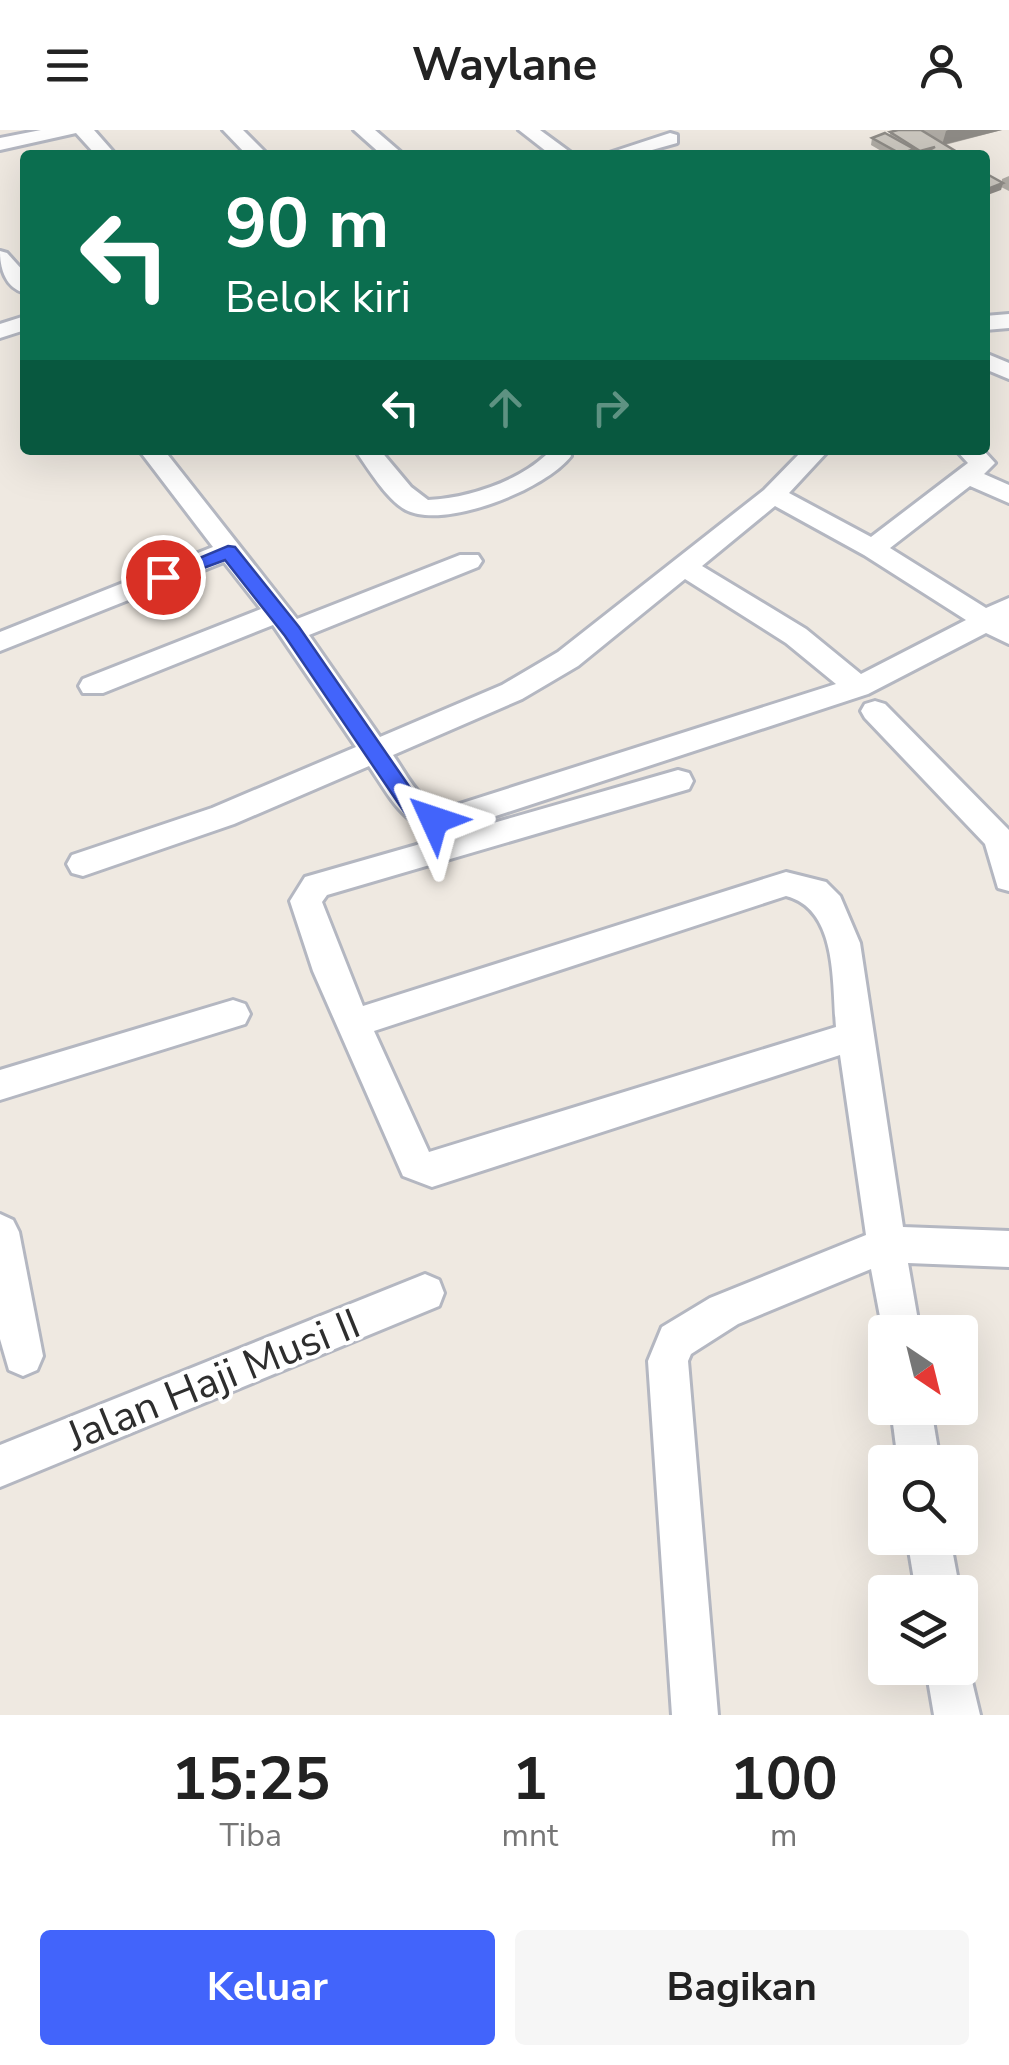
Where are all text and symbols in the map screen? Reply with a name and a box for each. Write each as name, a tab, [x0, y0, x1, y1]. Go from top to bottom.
text: Waylane	[412, 35, 597, 96]
icon: menu	[40, 38, 95, 93]
icon: person	[914, 38, 969, 93]
text: 90 m	[225, 176, 389, 272]
icon: left	[60, 190, 190, 320]
text: Belok kiri	[225, 267, 411, 328]
icon: left	[373, 380, 428, 435]
icon: ahead	[478, 380, 533, 435]
icon: right	[583, 380, 638, 435]
pin	[121, 535, 206, 620]
icon: arrive	[136, 550, 191, 605]
position arrow	[382, 768, 486, 872]
street label: Jalan Haji Musi II	[57, 1296, 369, 1466]
north arrow	[868, 1315, 978, 1425]
map controls	[868, 1315, 978, 1685]
button: search	[868, 1445, 978, 1555]
button: layers	[868, 1575, 978, 1685]
text: 15:25	[171, 1738, 330, 1820]
text: 1	[512, 1738, 548, 1820]
text: 100	[730, 1738, 838, 1820]
text: Tiba	[220, 1814, 282, 1857]
text: mnt	[502, 1814, 558, 1857]
text: m	[770, 1814, 797, 1857]
button: Keluar	[40, 1930, 495, 2045]
button: Bagikan	[515, 1930, 969, 2045]

